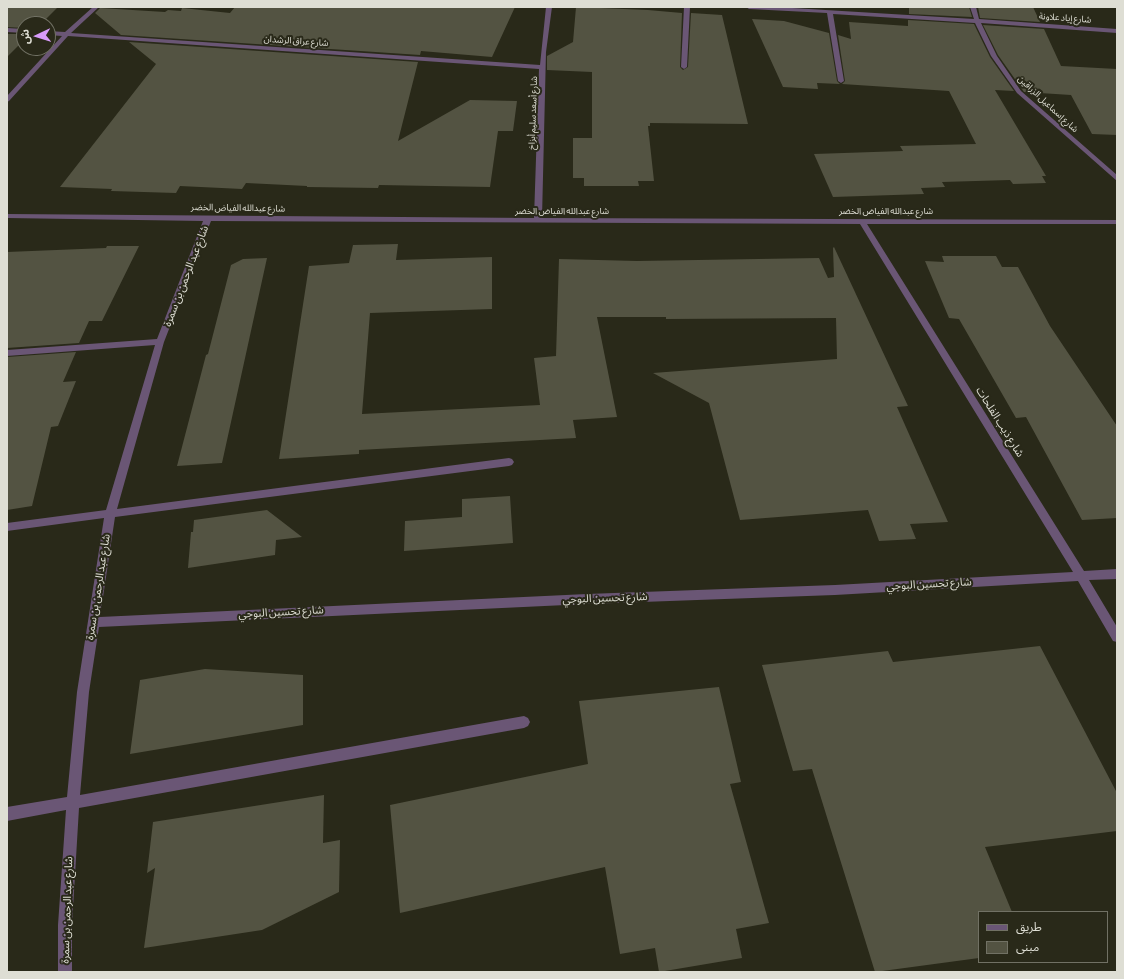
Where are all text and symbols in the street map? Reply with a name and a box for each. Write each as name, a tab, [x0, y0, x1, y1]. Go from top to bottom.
street label: شارع إياد علاونة	[1038, 11, 1092, 25]
north arrow	[16, 16, 56, 56]
text: ش	[19, 29, 32, 45]
street label: شارع عراق الرشدان	[263, 33, 329, 49]
street label: شارع إسماعيل الزراقين	[1016, 73, 1080, 135]
street label: شارع أسعد سليم أبزاخ	[526, 76, 540, 150]
street label: شارع عبدالله الفياض الخضر	[191, 202, 285, 214]
street label: شارع عبدالله الفياض الخضر	[515, 206, 609, 216]
street label: شارع عبدالله الفياض الخضر	[839, 206, 933, 216]
street label: شارع عبد الرحمن بن سمرة	[161, 224, 211, 328]
street label: شارع ذيب الفلحات	[973, 384, 1027, 460]
street label: شارع عبد الرحمن بن سمرة	[83, 533, 113, 641]
street label: شارع تحسين البوجي	[886, 575, 972, 593]
street label: شارع تحسين البوجي	[562, 590, 648, 606]
street label: شارع تحسين البوجي	[238, 603, 324, 621]
street label: شارع عبد الرحمن بن سمرة	[59, 856, 75, 964]
legend	[978, 911, 1108, 963]
text: طريق	[1016, 920, 1042, 934]
text: مبنى	[1016, 940, 1039, 954]

